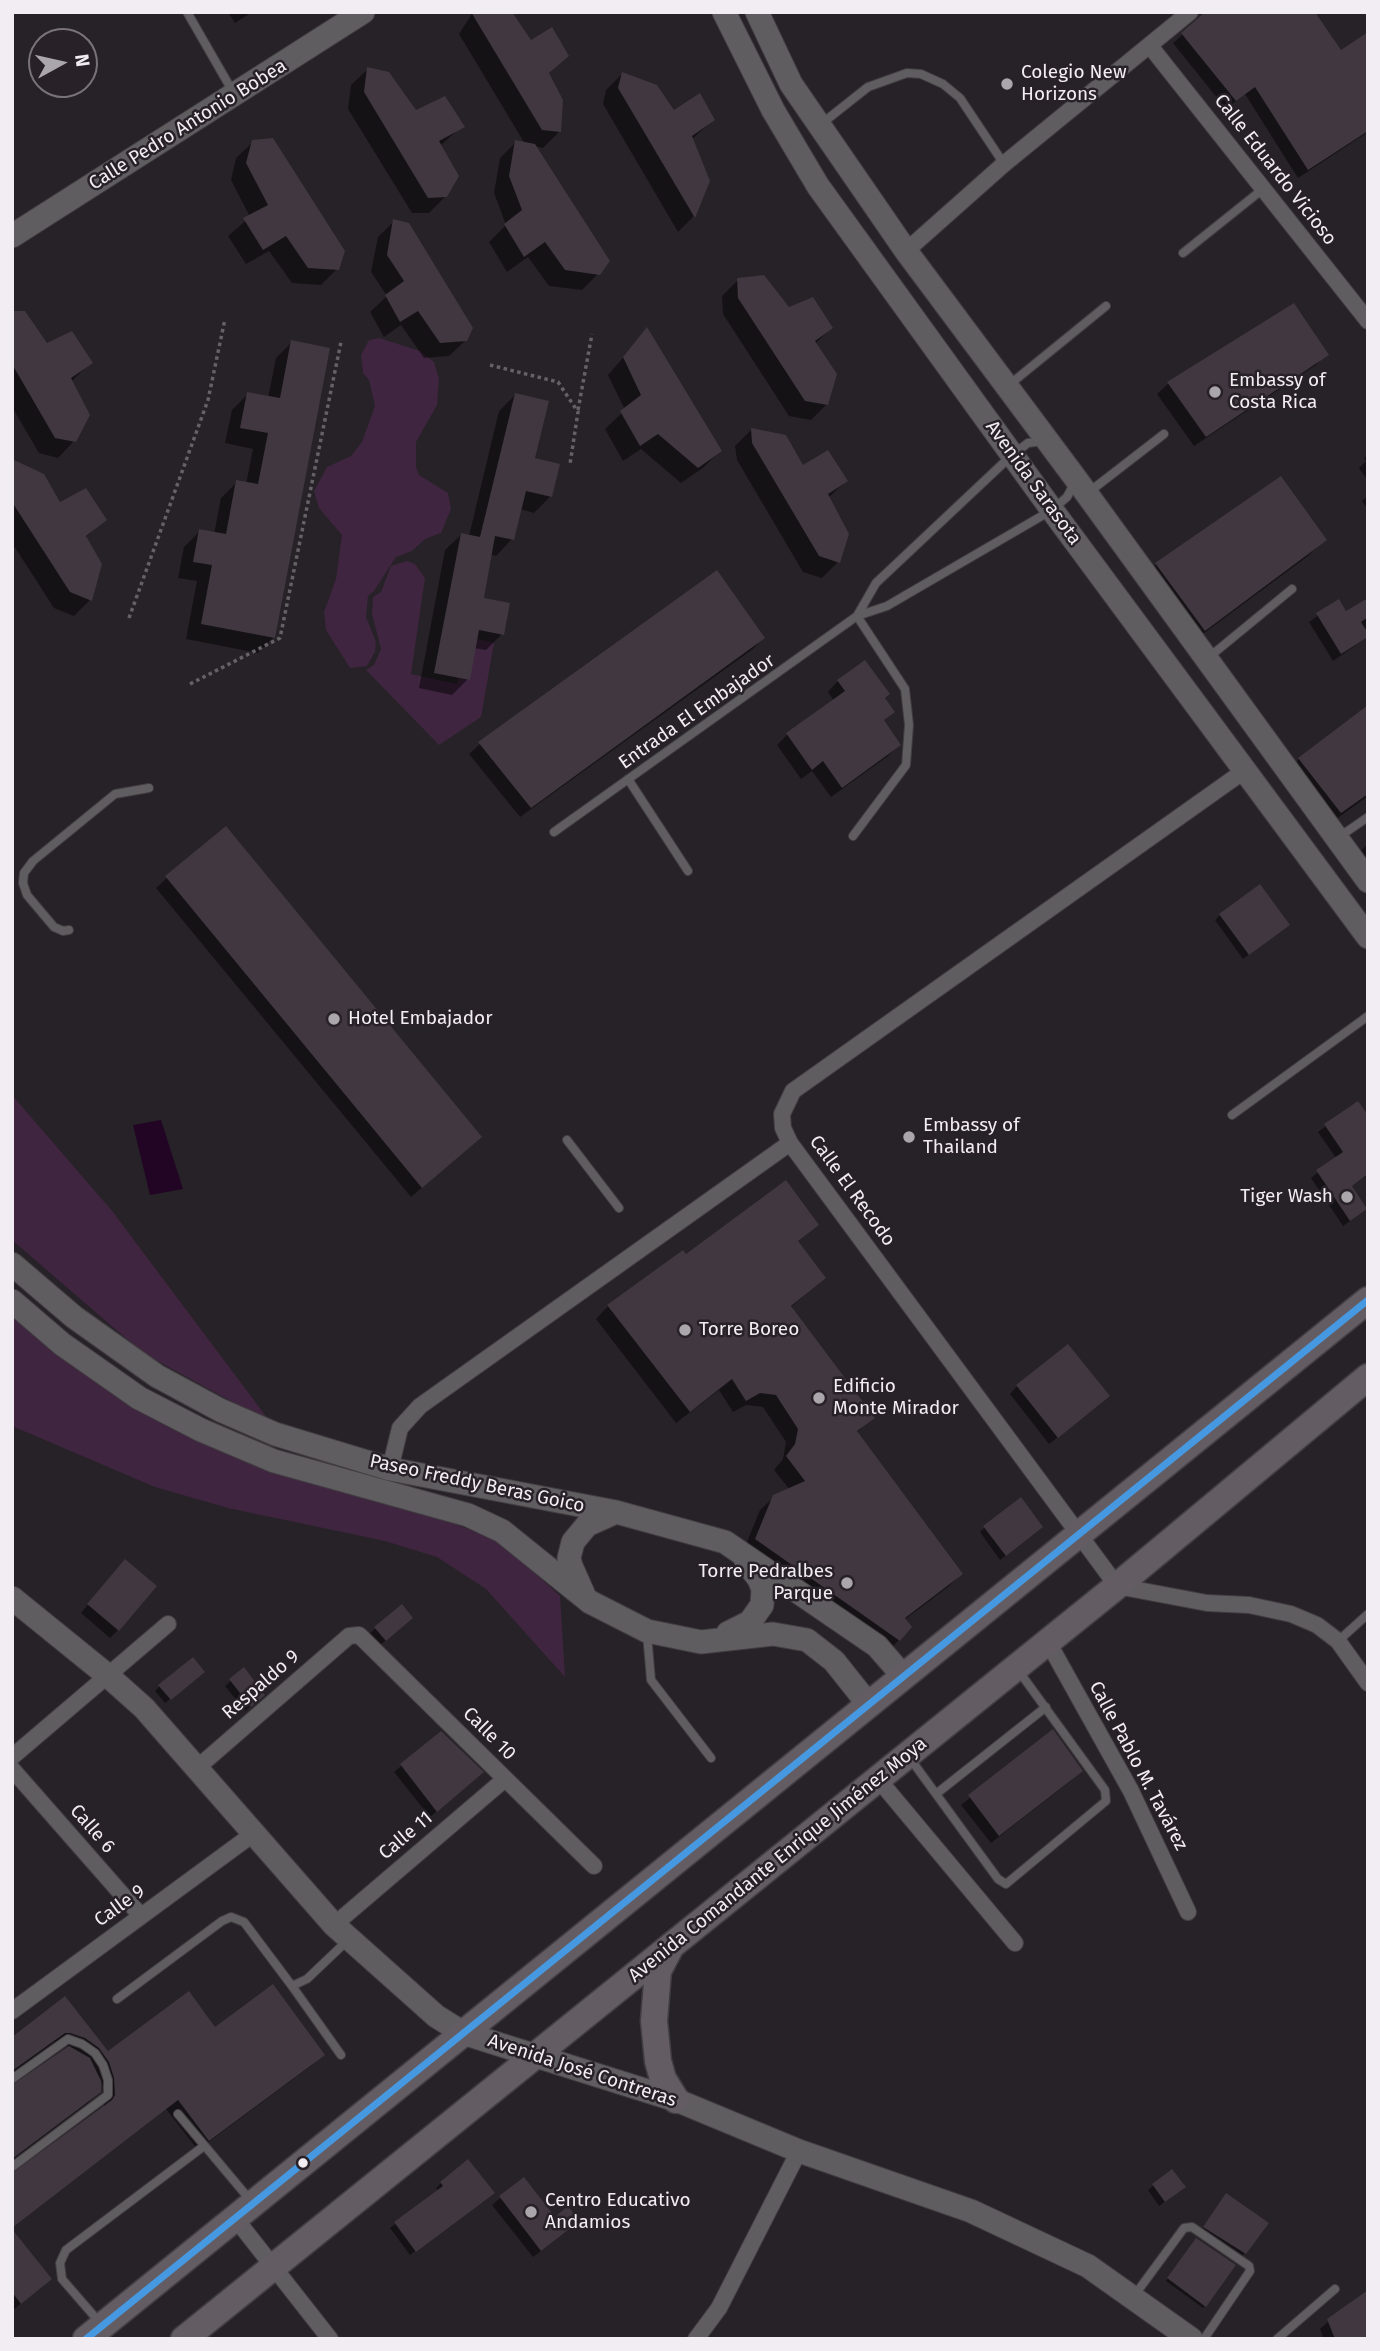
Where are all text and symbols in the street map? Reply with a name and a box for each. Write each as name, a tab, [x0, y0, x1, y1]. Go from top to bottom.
north arrow	[28, 28, 98, 98]
text: N	[70, 52, 95, 68]
street label: Calle Pedro Antonio Bobea	[85, 55, 291, 195]
place label: Colegio New Horizons	[1021, 62, 1127, 106]
marker: Colegio New Horizons	[999, 76, 1015, 92]
street label: Calle Eduardo Vicioso	[1209, 90, 1341, 250]
place label: Embassy of Costa Rica	[1229, 370, 1326, 414]
marker: Embassy of Costa Rica	[1207, 384, 1223, 400]
street label: Avenida Sarasota	[980, 416, 1086, 550]
street label: Entrada El Embajador	[615, 650, 779, 774]
place label: Hotel Embajador	[348, 1008, 492, 1030]
marker: Hotel Embajador	[326, 1011, 342, 1027]
place label: Embassy of Thailand	[923, 1115, 1020, 1159]
marker: Embassy of Thailand	[901, 1129, 917, 1145]
street label: Calle El Recodo	[804, 1131, 900, 1251]
place label: Tiger Wash	[1240, 1186, 1333, 1208]
marker: Tiger Wash	[1339, 1189, 1355, 1205]
place label: Torre Boreo	[699, 1319, 799, 1341]
marker: Torre Boreo	[677, 1322, 693, 1338]
place label: Edificio Monte Mirador	[833, 1376, 959, 1420]
marker: Edificio Monte Mirador	[811, 1390, 827, 1406]
street label: Paseo Freddy Beras Goico	[367, 1450, 587, 1518]
place label: Torre Pedralbes Parque	[699, 1561, 833, 1605]
marker: Torre Pedralbes Parque	[839, 1575, 855, 1591]
street label: Respaldo 9	[218, 1645, 304, 1725]
street label: Calle Pablo M. Tavárez	[1084, 1678, 1192, 1854]
street label: Calle 10	[458, 1703, 520, 1765]
street label: Avenida Comandante Enrique Jiménez Moya	[624, 1733, 932, 1987]
street label: Calle 6	[65, 1800, 119, 1858]
street label: Calle 11	[374, 1807, 438, 1865]
street label: Calle 9	[90, 1880, 150, 1932]
street label: Avenida José Contreras	[485, 2030, 679, 2112]
unlabelled marker	[296, 2156, 310, 2170]
place label: Centro Educativo Andamios	[545, 2190, 691, 2234]
marker: Centro Educativo Andamios	[523, 2204, 539, 2220]

